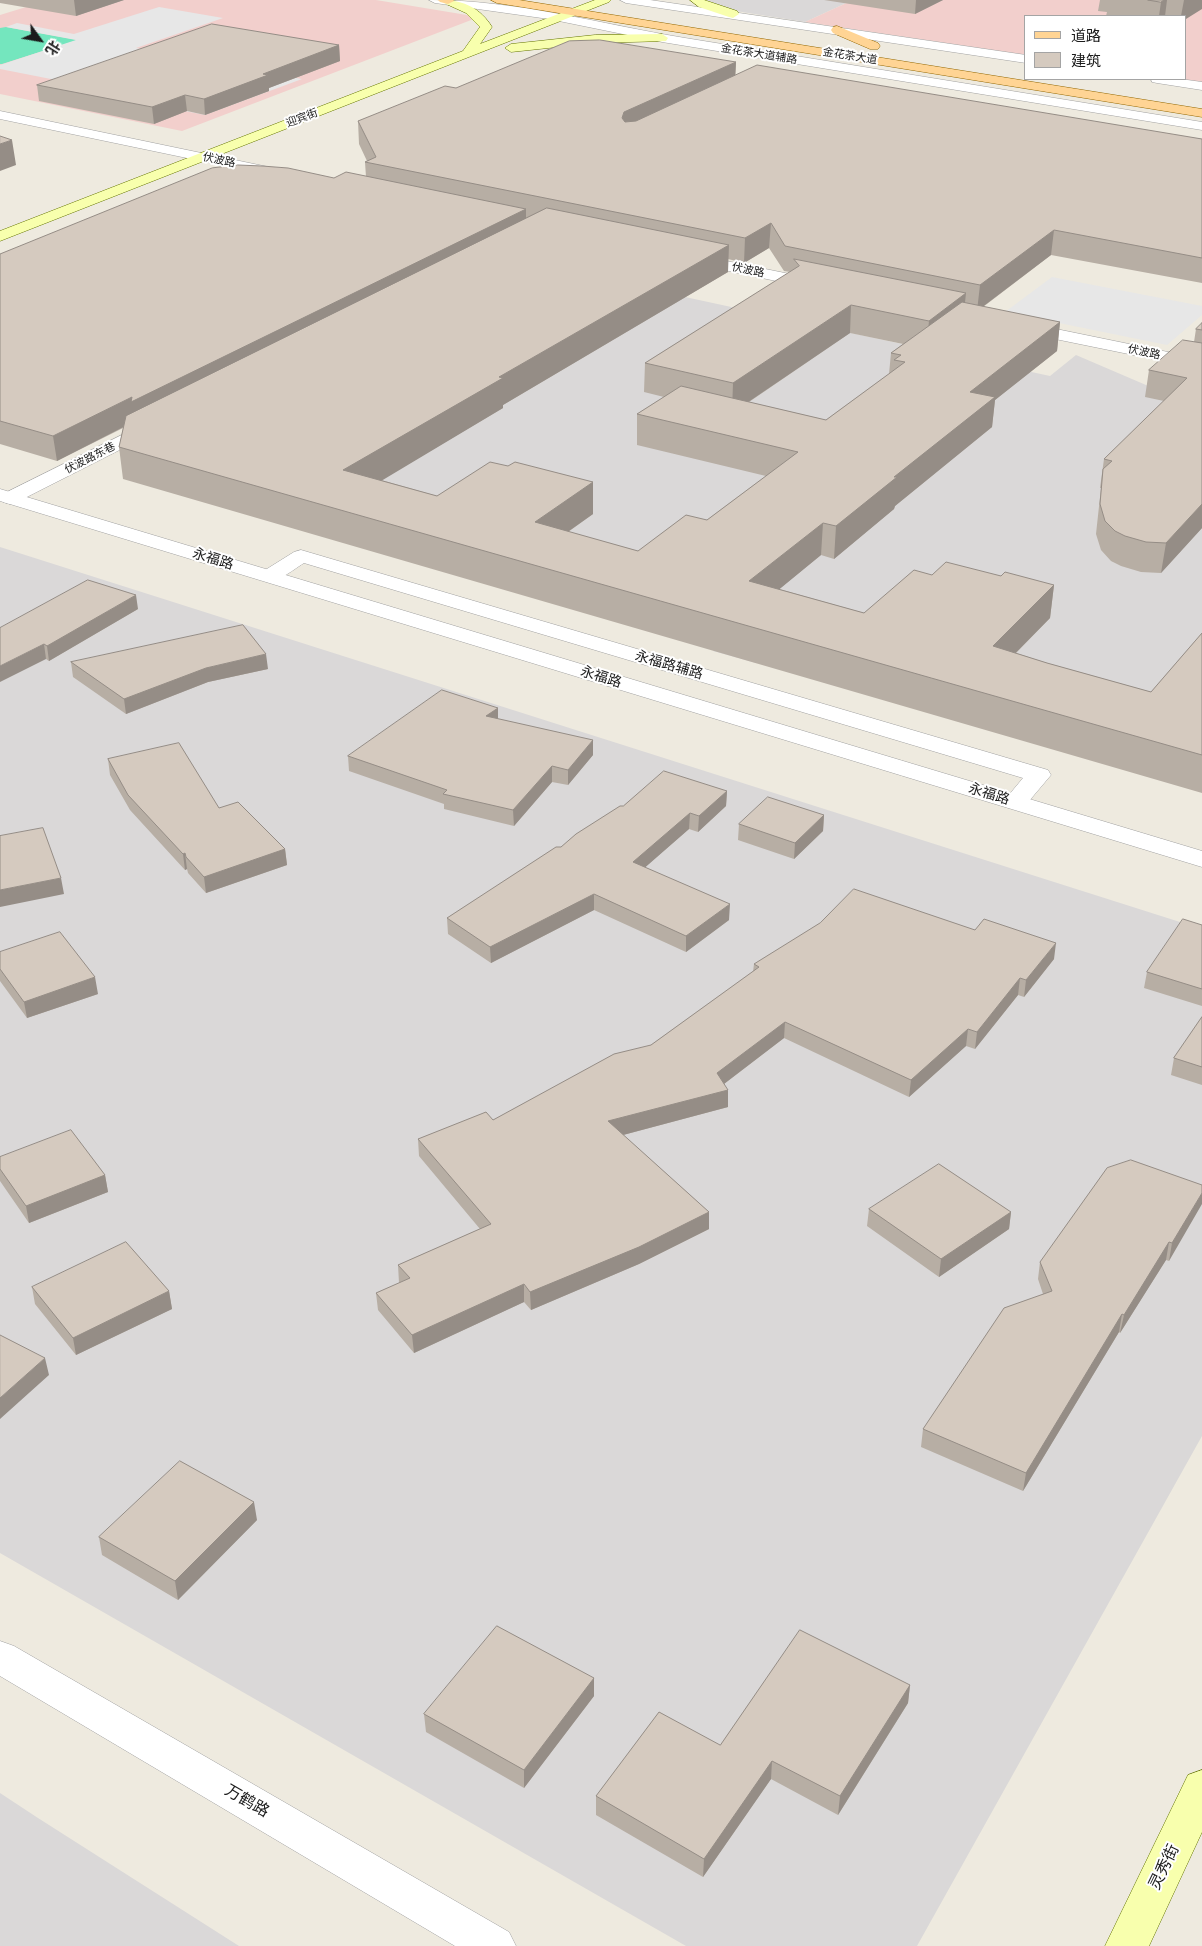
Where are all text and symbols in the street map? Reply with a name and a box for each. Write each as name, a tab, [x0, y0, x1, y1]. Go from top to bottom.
north arrow	[15, 15, 65, 65]
legend	[1024, 15, 1187, 80]
text: 道路	[1071, 27, 1101, 44]
text: 北	[42, 38, 63, 58]
street label: 金花茶大道辅路	[720, 41, 798, 67]
street label: 金花茶大道	[822, 45, 878, 67]
text: 建筑	[1071, 52, 1101, 69]
street label: 迎宾街	[284, 106, 320, 130]
street label: 伏波路	[201, 150, 237, 170]
street label: 伏波路	[730, 260, 766, 280]
street label: 伏波路	[1126, 342, 1162, 362]
street label: 伏波路东巷	[63, 440, 117, 476]
street label: 永福路	[190, 545, 236, 573]
street label: 永福路辅路	[633, 647, 705, 683]
street label: 永福路	[578, 663, 624, 691]
street label: 永福路	[966, 780, 1012, 808]
street label: 万鹤路	[221, 1781, 273, 1821]
street label: 灵秀街	[1145, 1841, 1183, 1893]

